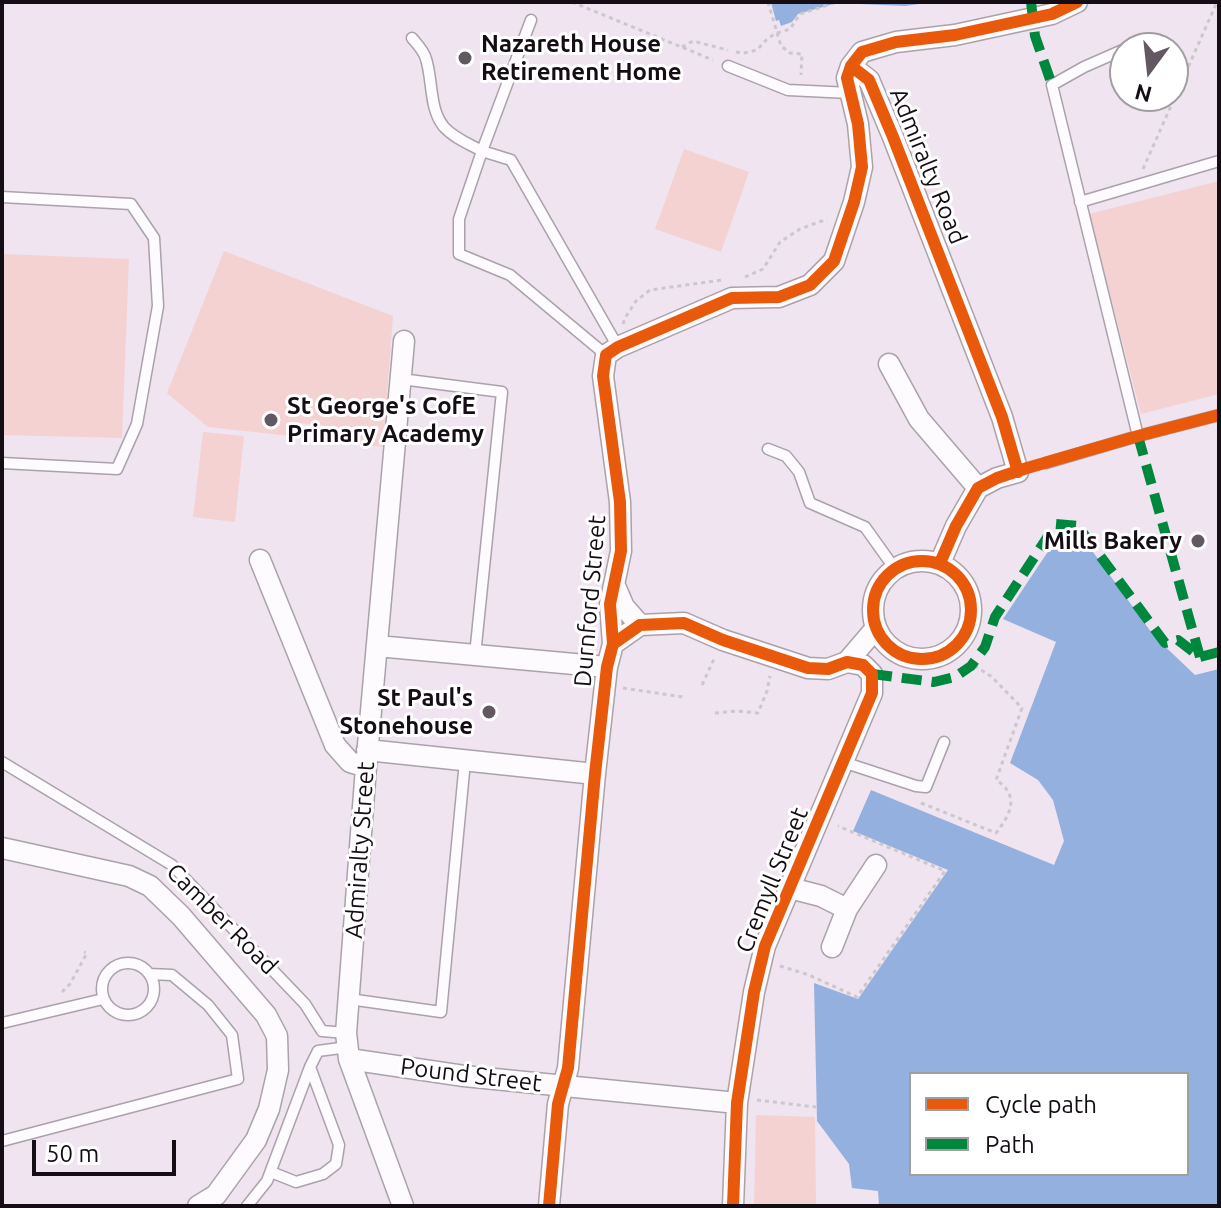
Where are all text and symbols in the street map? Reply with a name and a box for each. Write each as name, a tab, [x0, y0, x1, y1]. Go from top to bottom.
place label: Nazareth House Retirement Home	[481, 30, 682, 86]
north arrow	[1109, 32, 1189, 112]
marker: Nazareth House Retirement Home	[456, 49, 474, 67]
text: N	[1132, 80, 1154, 108]
street label: Admiralty Road	[884, 84, 972, 248]
place label: St George's CofE Primary Academy	[287, 392, 484, 448]
marker: St George's CofE Primary Academy	[262, 411, 280, 429]
street label: Durnford Street	[568, 514, 612, 688]
place label: Mills Bakery	[1044, 527, 1182, 555]
marker: Mills Bakery	[1189, 532, 1207, 550]
place label: St Paul's Stonehouse	[339, 684, 473, 740]
marker: St Paul's Stonehouse	[480, 703, 498, 721]
street label: Admiralty Street	[339, 761, 381, 939]
street label: Cremyll Street	[730, 803, 814, 957]
street label: Camber Road	[161, 858, 283, 980]
street label: Pound Street	[399, 1052, 543, 1098]
legend	[909, 1072, 1189, 1176]
text: Cycle path	[985, 1091, 1097, 1118]
scale bar	[36, 1124, 180, 1174]
text: Path	[985, 1131, 1035, 1158]
text: 50 m	[46, 1140, 99, 1167]

